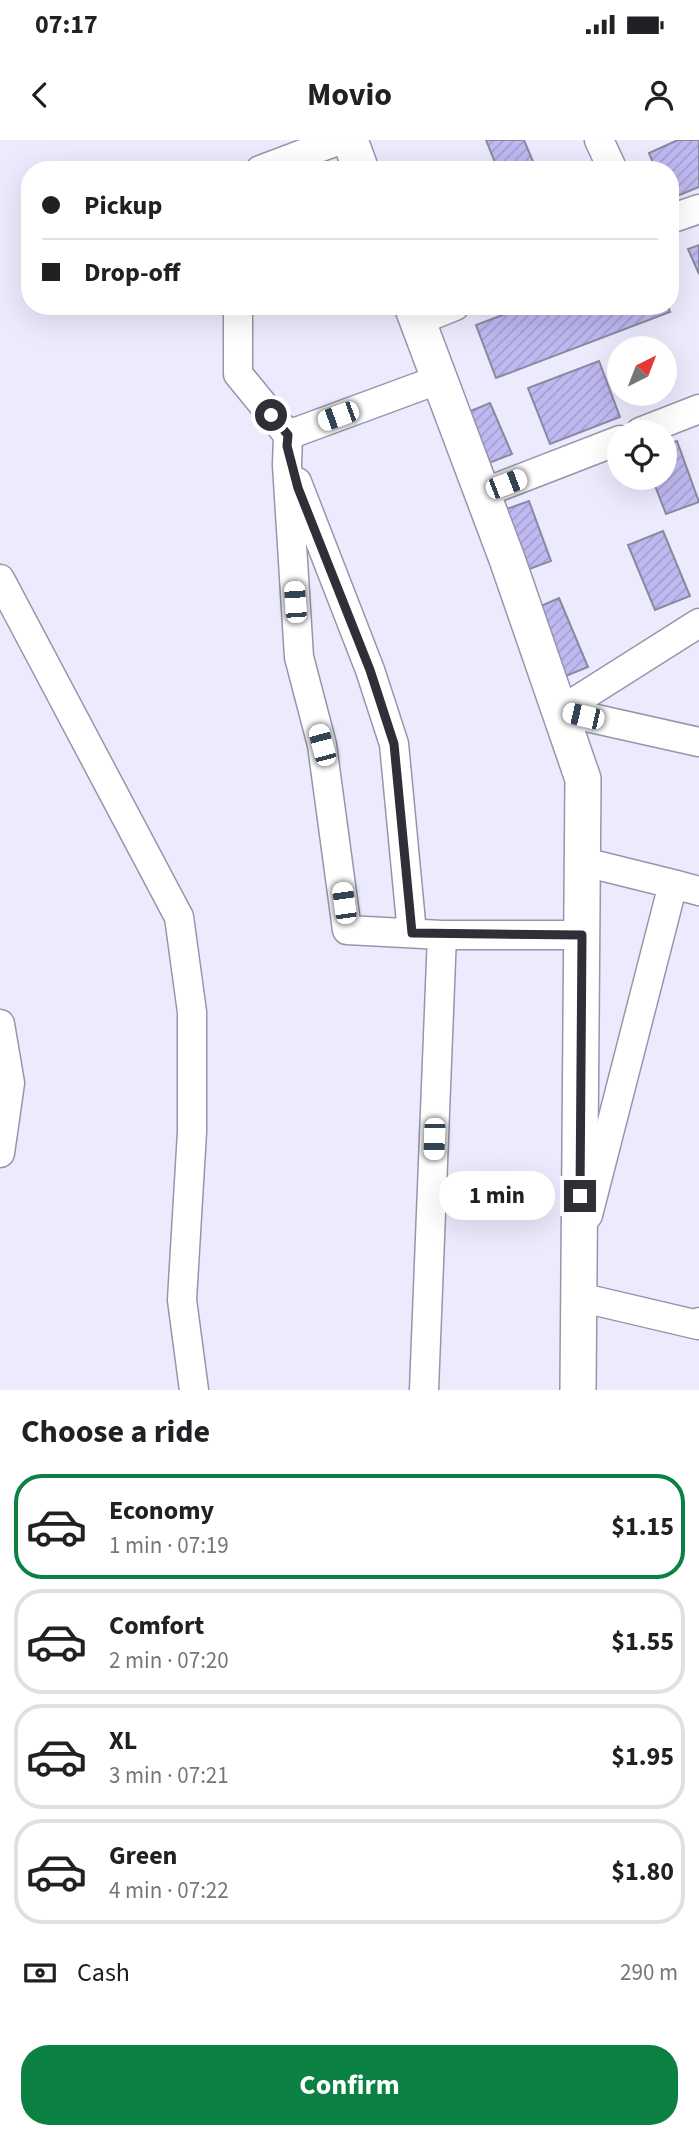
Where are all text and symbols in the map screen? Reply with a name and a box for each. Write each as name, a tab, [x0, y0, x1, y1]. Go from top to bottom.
text: 07:17	[35, 6, 98, 43]
text: Movio	[307, 72, 392, 118]
icon: back	[21, 76, 59, 114]
icon: person	[640, 76, 678, 114]
text: Pickup	[84, 187, 162, 224]
text: Drop-off	[84, 254, 180, 291]
north arrow	[607, 336, 677, 406]
map controls	[607, 336, 677, 490]
route start	[255, 399, 287, 431]
car	[315, 399, 362, 433]
button: locate	[607, 420, 677, 490]
car	[483, 467, 530, 501]
car	[284, 580, 307, 624]
car	[561, 701, 606, 731]
car	[307, 722, 338, 768]
car	[331, 881, 358, 925]
car	[423, 1118, 446, 1160]
callout: 1 min	[440, 1172, 556, 1220]
text: 1 min	[469, 1179, 525, 1212]
route end	[564, 1180, 596, 1212]
text: Choose a ride	[21, 1409, 210, 1455]
text: Economy	[109, 1492, 214, 1529]
icon: car	[25, 1495, 88, 1558]
text: $1.15	[611, 1508, 674, 1545]
text: 1 min · 07:19	[109, 1529, 229, 1562]
text: Comfort	[109, 1607, 204, 1644]
icon: car	[25, 1610, 88, 1673]
text: $1.55	[611, 1623, 674, 1660]
text: 2 min · 07:20	[109, 1644, 229, 1677]
text: XL	[109, 1722, 137, 1759]
icon: car	[25, 1725, 88, 1788]
text: $1.95	[611, 1738, 674, 1775]
text: 3 min · 07:21	[109, 1759, 229, 1792]
text: Green	[109, 1837, 177, 1874]
icon: car	[25, 1840, 88, 1903]
text: $1.80	[611, 1853, 674, 1890]
text: 4 min · 07:22	[109, 1874, 229, 1907]
icon: cash	[21, 1954, 59, 1992]
text: Cash	[77, 1954, 130, 1991]
text: 290 m	[620, 1956, 678, 1989]
button: Confirm	[21, 2045, 678, 2125]

